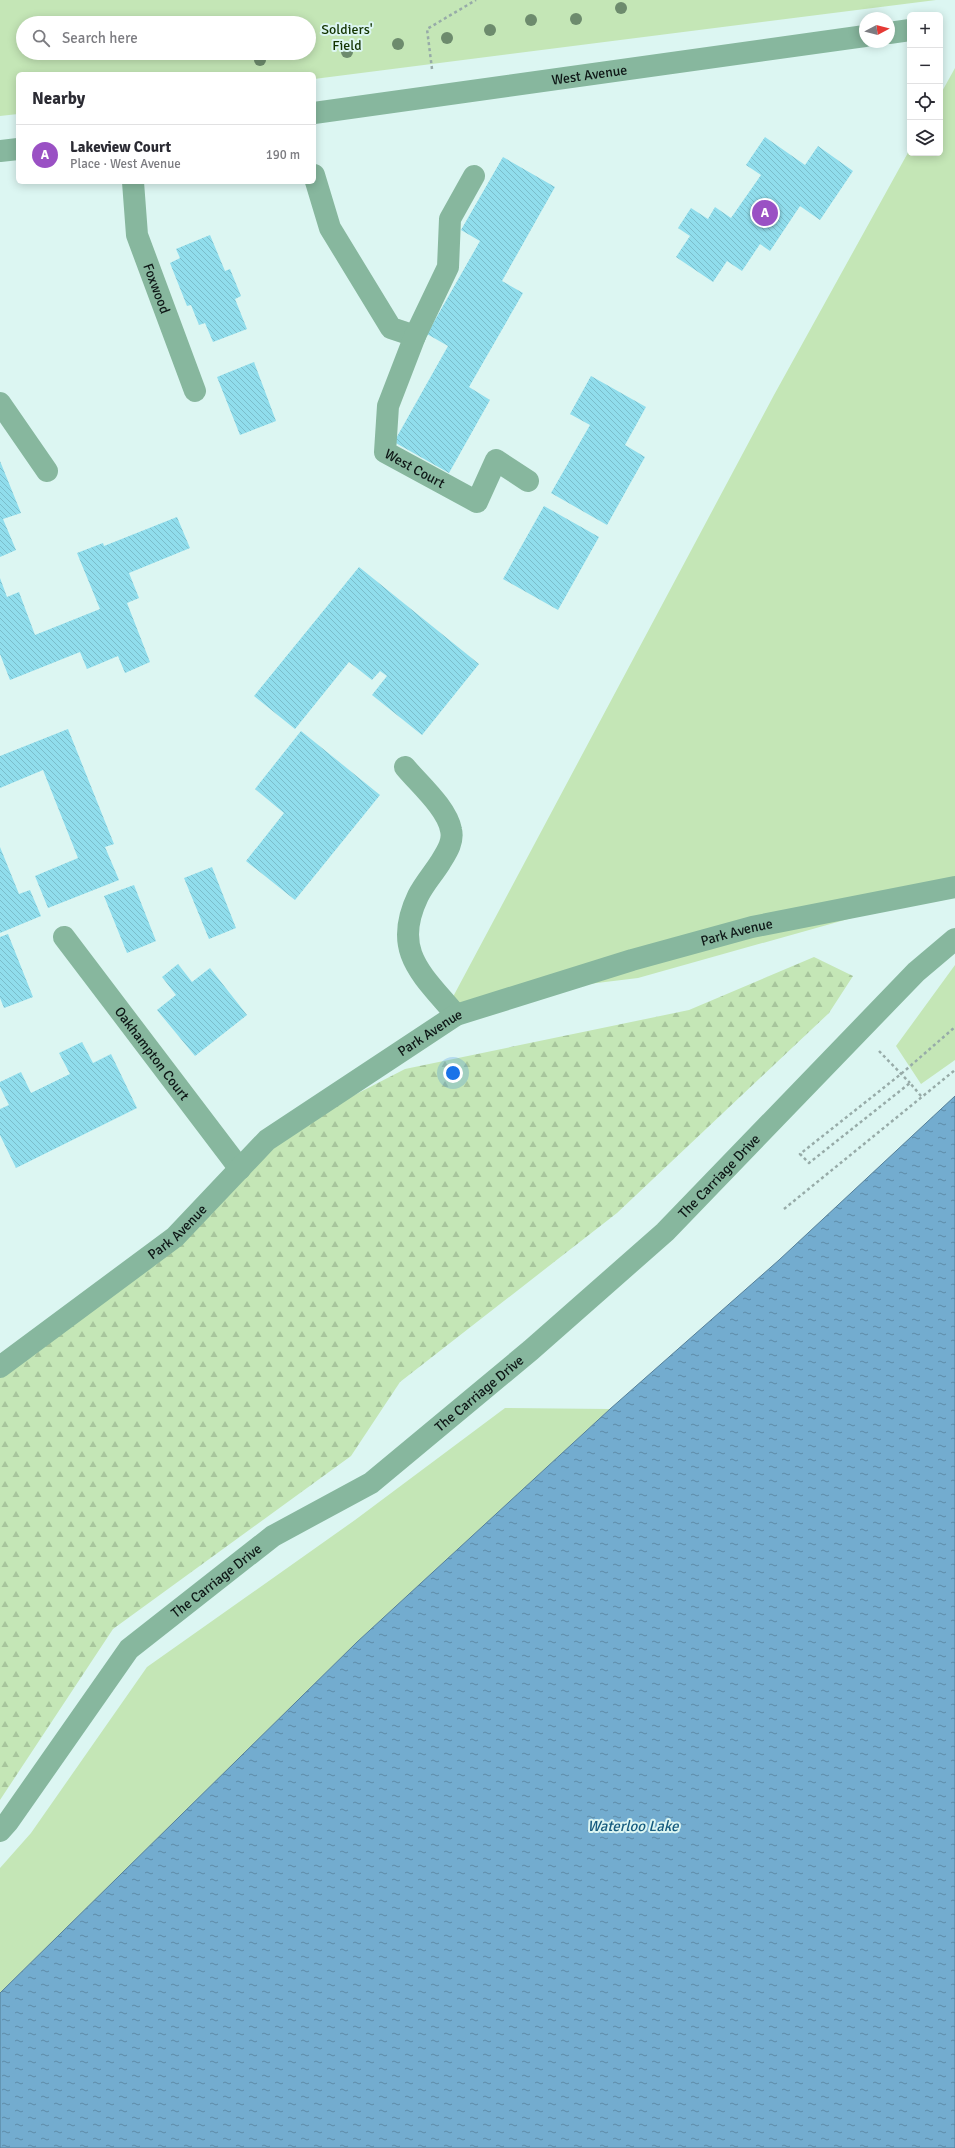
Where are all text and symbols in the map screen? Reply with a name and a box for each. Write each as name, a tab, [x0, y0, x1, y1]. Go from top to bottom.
north arrow	[859, 12, 895, 48]
map controls	[907, 12, 943, 156]
button: +	[907, 12, 943, 48]
search box	[16, 16, 316, 60]
park label: Soldiers' Field	[321, 21, 373, 54]
icon: search	[30, 27, 52, 49]
text: Search here	[62, 29, 138, 47]
button: −	[907, 48, 943, 84]
street label: West Avenue	[550, 61, 628, 88]
button: locate	[907, 84, 943, 120]
text: Nearby	[32, 88, 85, 109]
button: layers	[907, 120, 943, 156]
text: Lakeview Court	[70, 138, 171, 156]
text: A	[41, 147, 49, 163]
text: 190 m	[266, 147, 300, 163]
text: Place · West Avenue	[70, 156, 181, 172]
pin: A	[752, 198, 778, 228]
street label: Foxwood	[140, 261, 174, 316]
street label: West Court	[382, 445, 448, 492]
street label: Park Avenue	[699, 915, 774, 949]
street label: Oakhampton Court	[111, 1003, 193, 1104]
street label: Park Avenue	[394, 1005, 464, 1060]
your location	[443, 1063, 463, 1083]
street label: The Carriage Drive	[675, 1130, 763, 1222]
street label: Park Avenue	[144, 1201, 210, 1263]
street label: The Carriage Drive	[431, 1351, 527, 1435]
street label: The Carriage Drive	[168, 1540, 265, 1621]
water label: Waterloo Lake	[588, 1817, 680, 1835]

